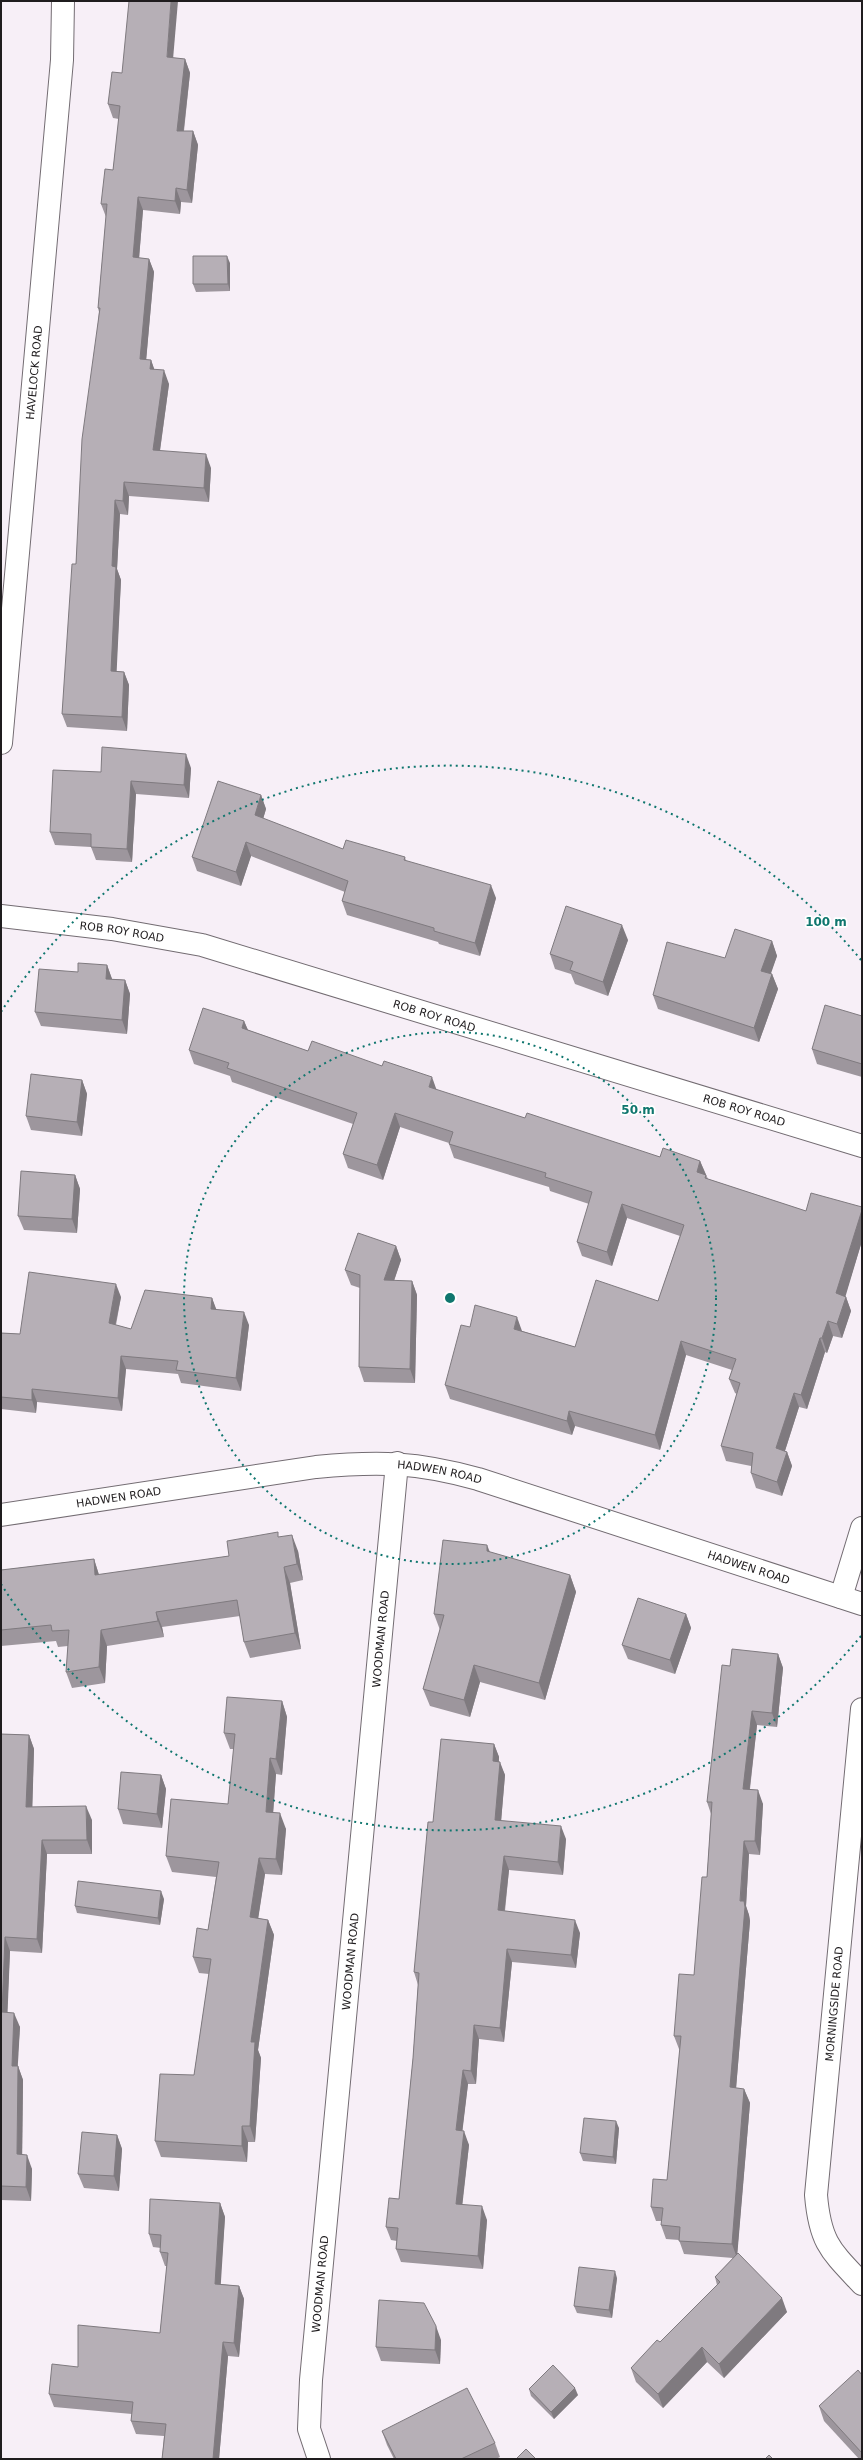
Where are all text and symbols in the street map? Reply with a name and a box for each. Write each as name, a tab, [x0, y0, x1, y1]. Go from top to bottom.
street label: HAVELOCK ROAD	[24, 325, 45, 420]
text: 100 m	[805, 915, 847, 929]
street label: ROB ROY ROAD	[79, 919, 165, 945]
street label: ROB ROY ROAD	[391, 998, 477, 1035]
street label: ROB ROY ROAD	[701, 1092, 787, 1129]
text: 50 m	[621, 1103, 655, 1117]
centre of rings	[443, 1291, 457, 1305]
street label: HADWEN ROAD	[397, 1458, 483, 1487]
street label: HADWEN ROAD	[75, 1485, 162, 1510]
street label: HADWEN ROAD	[706, 1548, 792, 1587]
street label: WOODMAN ROAD	[370, 1590, 392, 1688]
street label: WOODMAN ROAD	[340, 1912, 362, 2011]
street label: MORNINGSIDE ROAD	[823, 1946, 846, 2062]
street label: WOODMAN ROAD	[309, 2235, 332, 2333]

